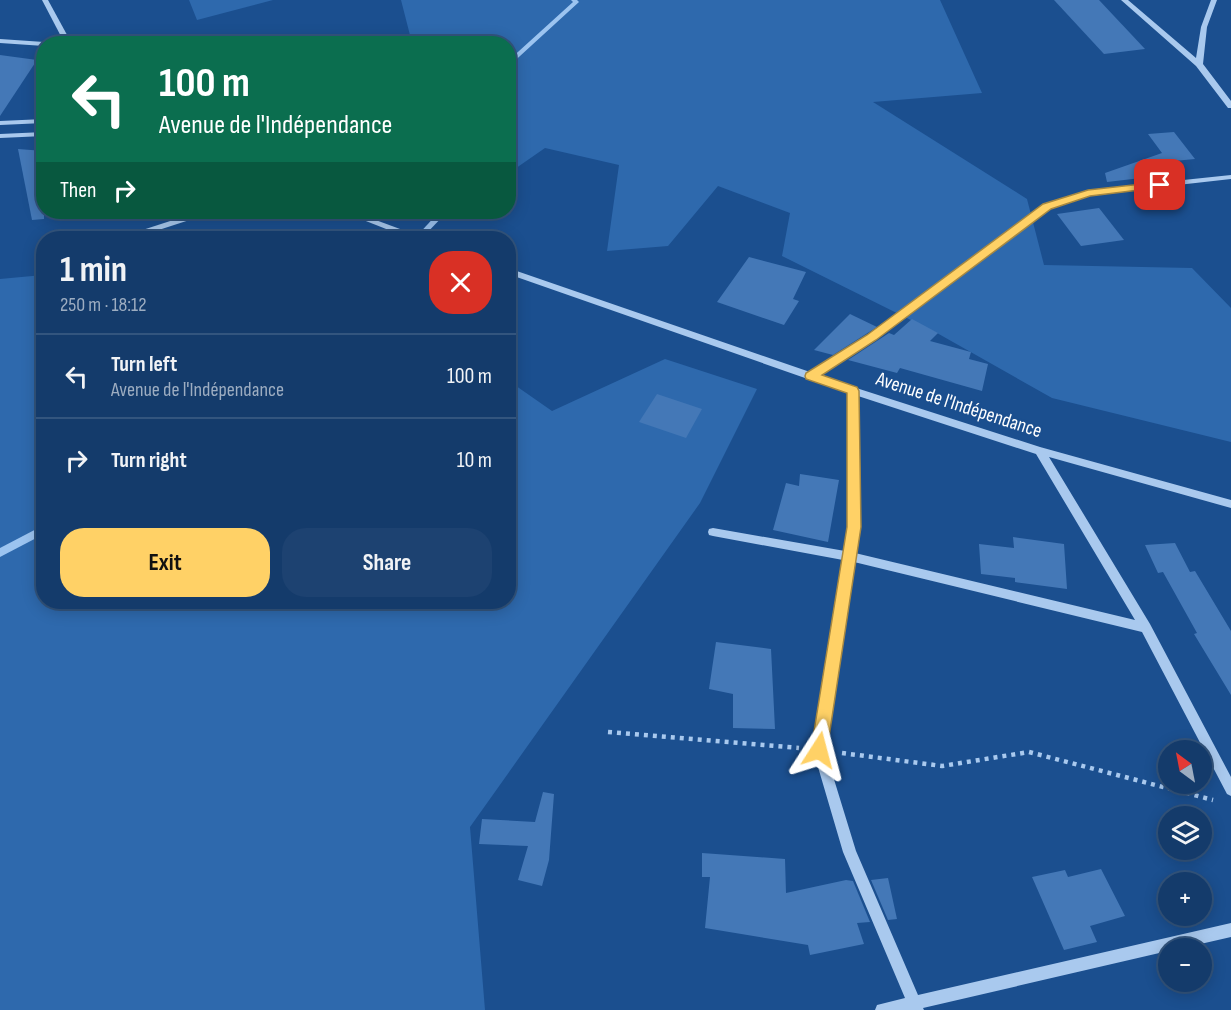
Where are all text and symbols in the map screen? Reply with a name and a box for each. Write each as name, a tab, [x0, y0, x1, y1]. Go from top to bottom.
text: 100 m	[159, 58, 250, 109]
icon: left	[60, 60, 138, 138]
text: Avenue de l'Indépendance	[159, 109, 392, 141]
pin	[1134, 159, 1185, 210]
icon: arrive	[1143, 168, 1176, 201]
icon: right	[108, 174, 141, 207]
text: Then	[60, 177, 96, 204]
text: 1 min	[60, 249, 127, 292]
button: close	[429, 251, 492, 314]
text: 250 m · 18:12	[60, 293, 147, 317]
text: Turn left	[111, 351, 177, 378]
icon: left	[60, 360, 93, 393]
text: 100 m	[447, 363, 492, 390]
street label: Avenue de l'Indépendance	[872, 367, 1045, 443]
text: Avenue de l'Indépendance	[111, 378, 284, 402]
icon: right	[60, 444, 93, 477]
text: Turn right	[111, 447, 187, 474]
text: 10 m	[457, 447, 492, 474]
button: Exit	[60, 528, 270, 597]
button: Share	[282, 528, 492, 597]
position arrow	[787, 718, 851, 782]
north arrow	[1158, 740, 1212, 794]
map controls	[1158, 740, 1212, 992]
button: layers	[1158, 806, 1212, 860]
button: +	[1158, 872, 1212, 926]
button: −	[1158, 938, 1212, 992]

